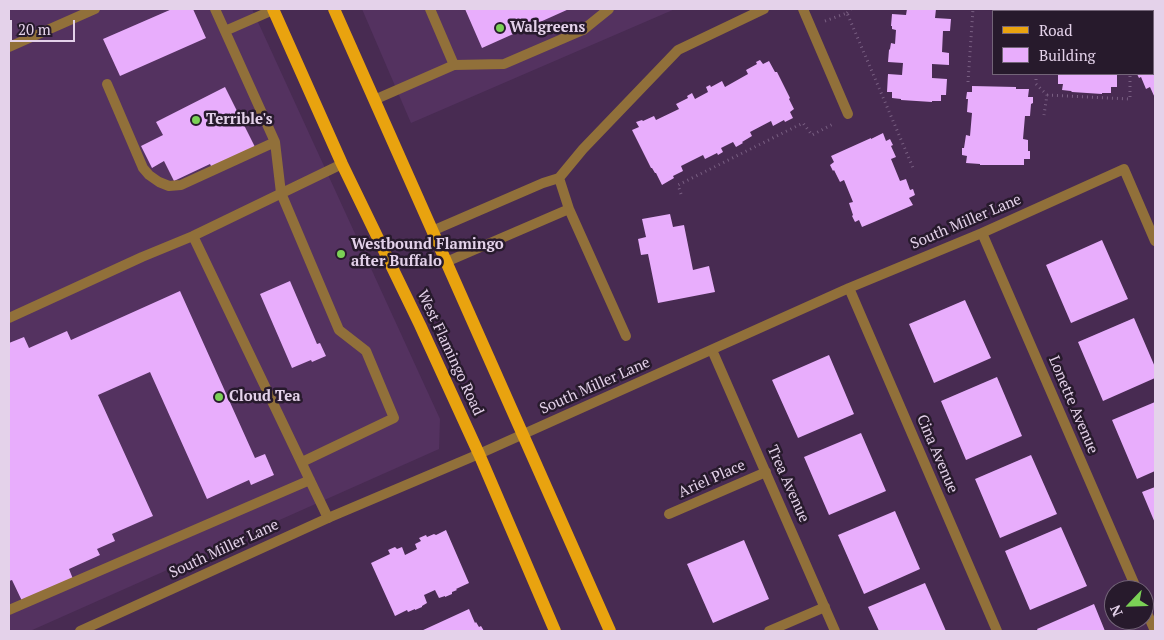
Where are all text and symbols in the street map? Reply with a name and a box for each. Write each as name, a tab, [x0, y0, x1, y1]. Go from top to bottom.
scale bar	[12, 10, 78, 42]
legend	[992, 10, 1154, 75]
text: 20 m	[18, 19, 51, 39]
place label: Walgreens	[510, 19, 585, 37]
text: Road	[1039, 20, 1072, 40]
marker: Walgreens	[494, 22, 506, 34]
text: Building	[1039, 45, 1096, 65]
place label: Terrible's	[206, 111, 273, 129]
marker: Terrible's	[190, 114, 202, 126]
street label: South Miller Lane	[908, 191, 1024, 253]
place label: Westbound Flamingo after Buffalo	[351, 236, 504, 271]
marker: Westbound Flamingo after Buffalo	[335, 248, 347, 260]
street label: West Flamingo Road	[413, 287, 487, 419]
street label: Lonette Avenue	[1044, 353, 1102, 457]
street label: South Miller Lane	[537, 354, 653, 418]
place label: Cloud Tea	[229, 388, 301, 406]
marker: Cloud Tea	[213, 391, 225, 403]
street label: Cina Avenue	[912, 412, 962, 496]
street label: Trea Avenue	[763, 443, 813, 525]
street label: Ariel Place	[676, 456, 748, 502]
street label: South Miller Lane	[166, 516, 282, 582]
north arrow	[1104, 580, 1154, 630]
text: N	[1105, 602, 1127, 620]

